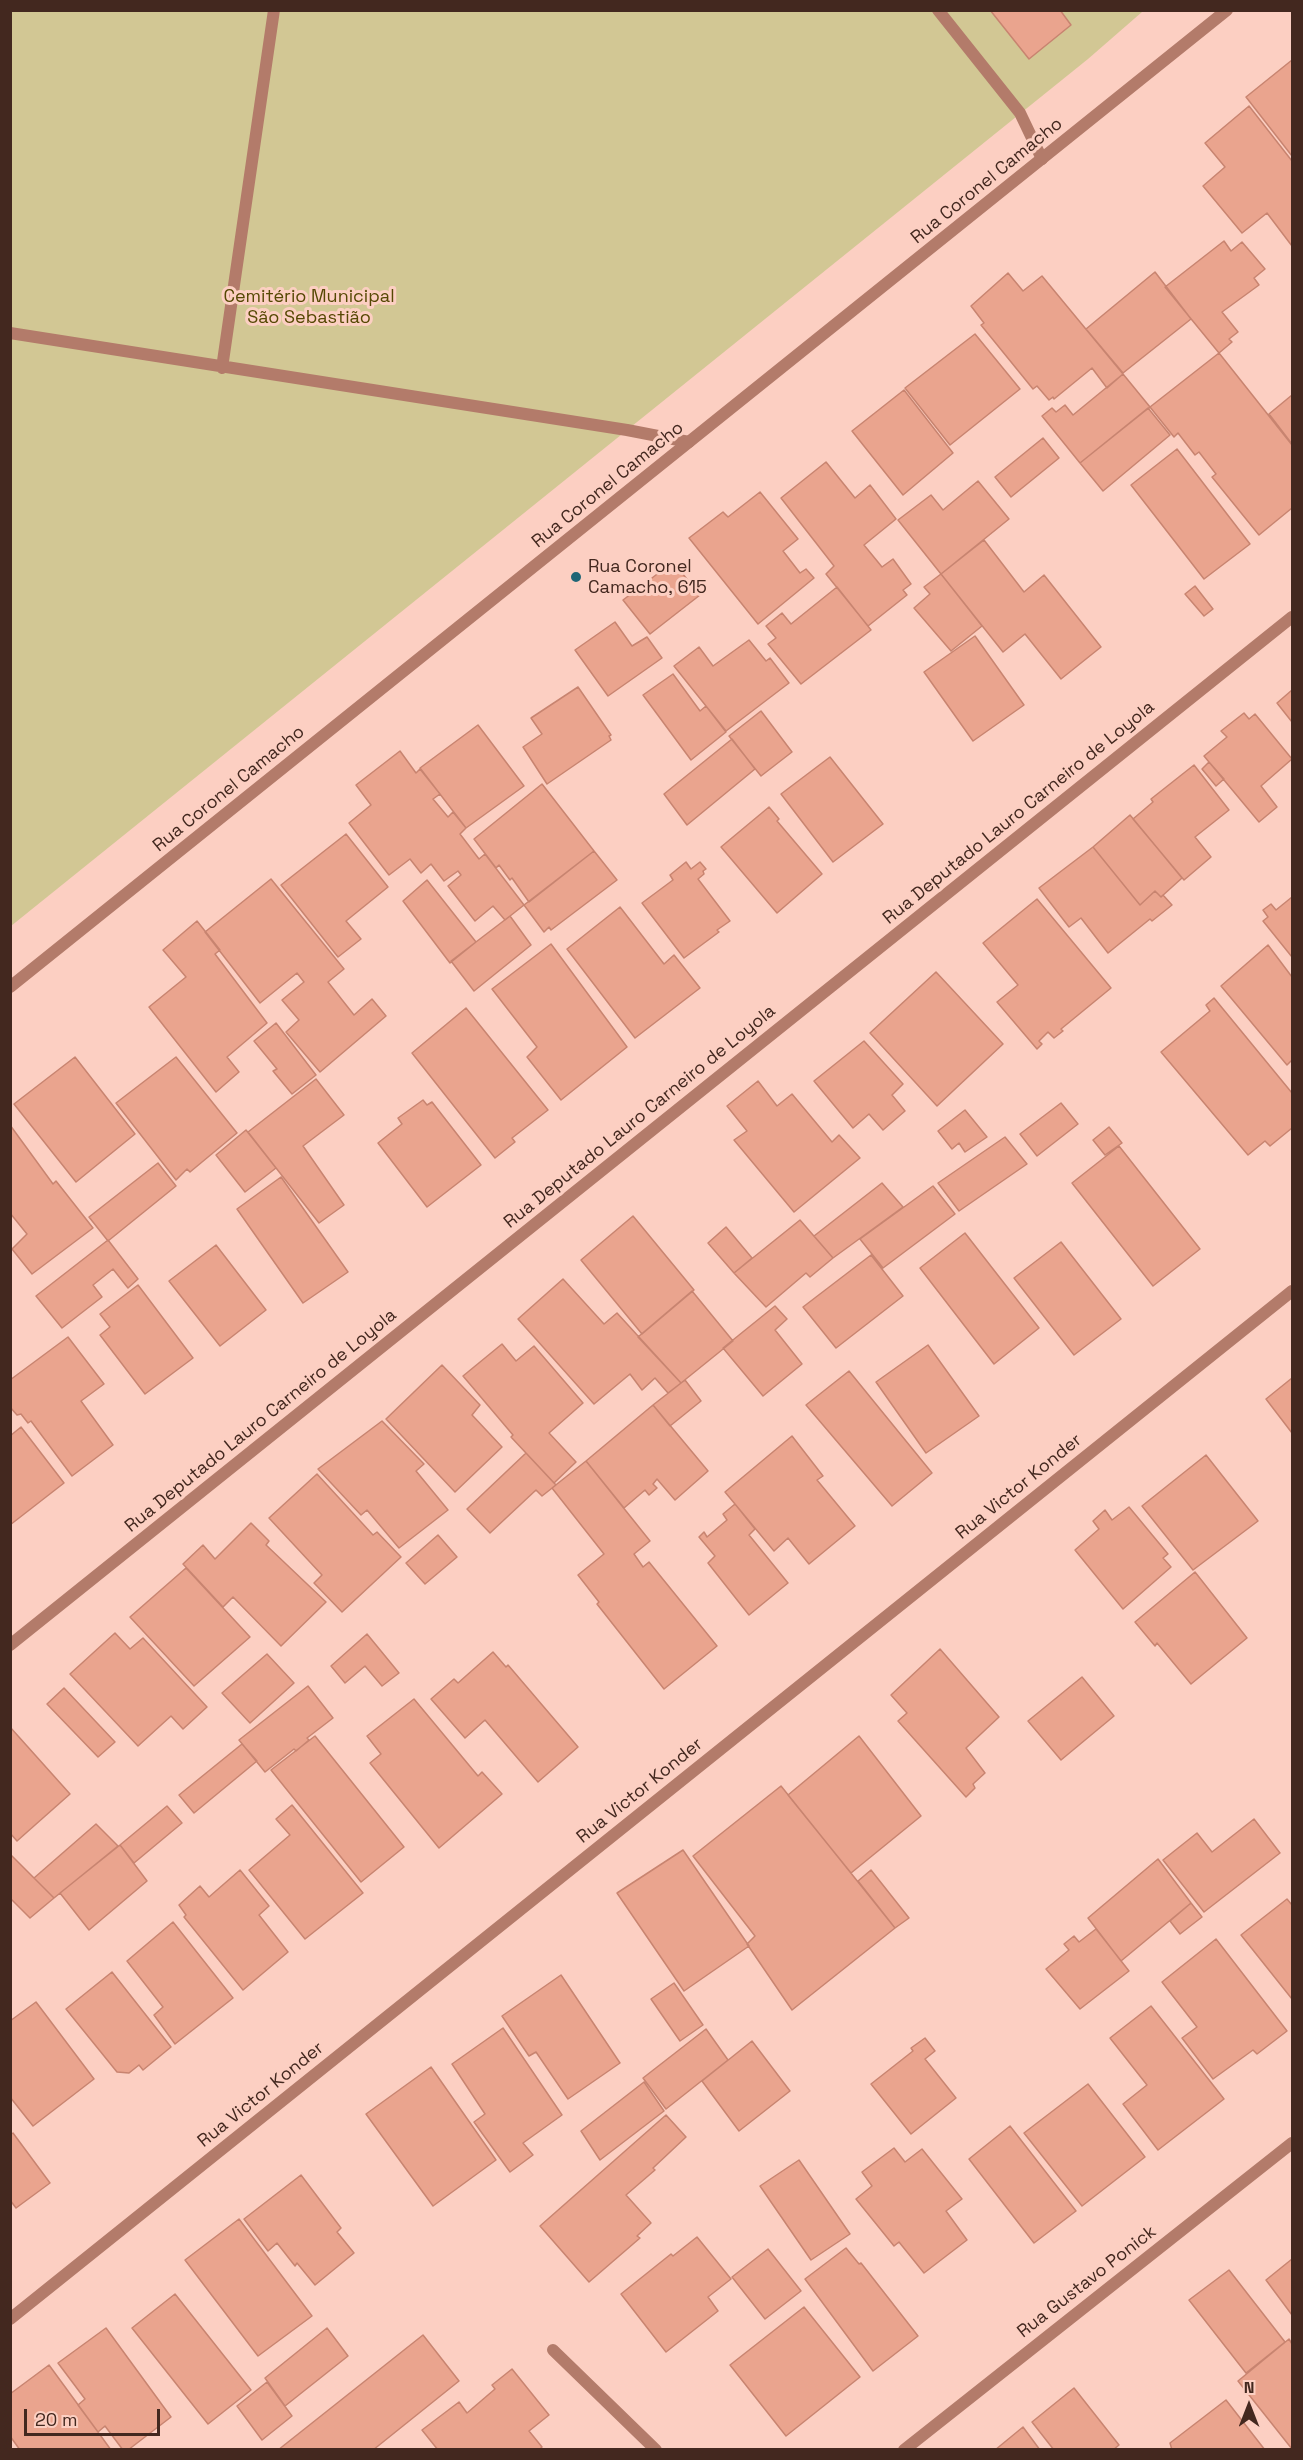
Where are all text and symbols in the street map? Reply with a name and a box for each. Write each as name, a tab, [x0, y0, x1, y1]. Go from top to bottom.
street label: Rua Coronel Camacho	[907, 113, 1067, 249]
park label: Cemitério Municipal São Sebastião	[223, 286, 395, 328]
street label: Rua Coronel Camacho	[528, 417, 688, 553]
place label: Rua Coronel Camacho, 615	[588, 556, 707, 598]
marker: Rua Coronel Camacho, 615	[569, 570, 583, 584]
street label: Rua Deputado Lauro Carneiro de Loyola	[879, 697, 1159, 929]
street label: Rua Coronel Camacho	[149, 721, 309, 857]
street label: Rua Deputado Lauro Carneiro de Loyola	[500, 1001, 780, 1233]
street label: Rua Deputado Lauro Carneiro de Loyola	[121, 1305, 401, 1537]
street label: Rua Victor Konder	[952, 1430, 1086, 1544]
street label: Rua Victor Konder	[573, 1734, 707, 1848]
street label: Rua Victor Konder	[194, 2038, 328, 2152]
street label: Rua Gustavo Ponick	[1013, 2221, 1161, 2343]
north arrow	[1219, 2376, 1279, 2436]
text: N	[1244, 2377, 1254, 2398]
scale bar	[27, 2397, 164, 2435]
text: 20 m	[35, 2408, 78, 2431]

